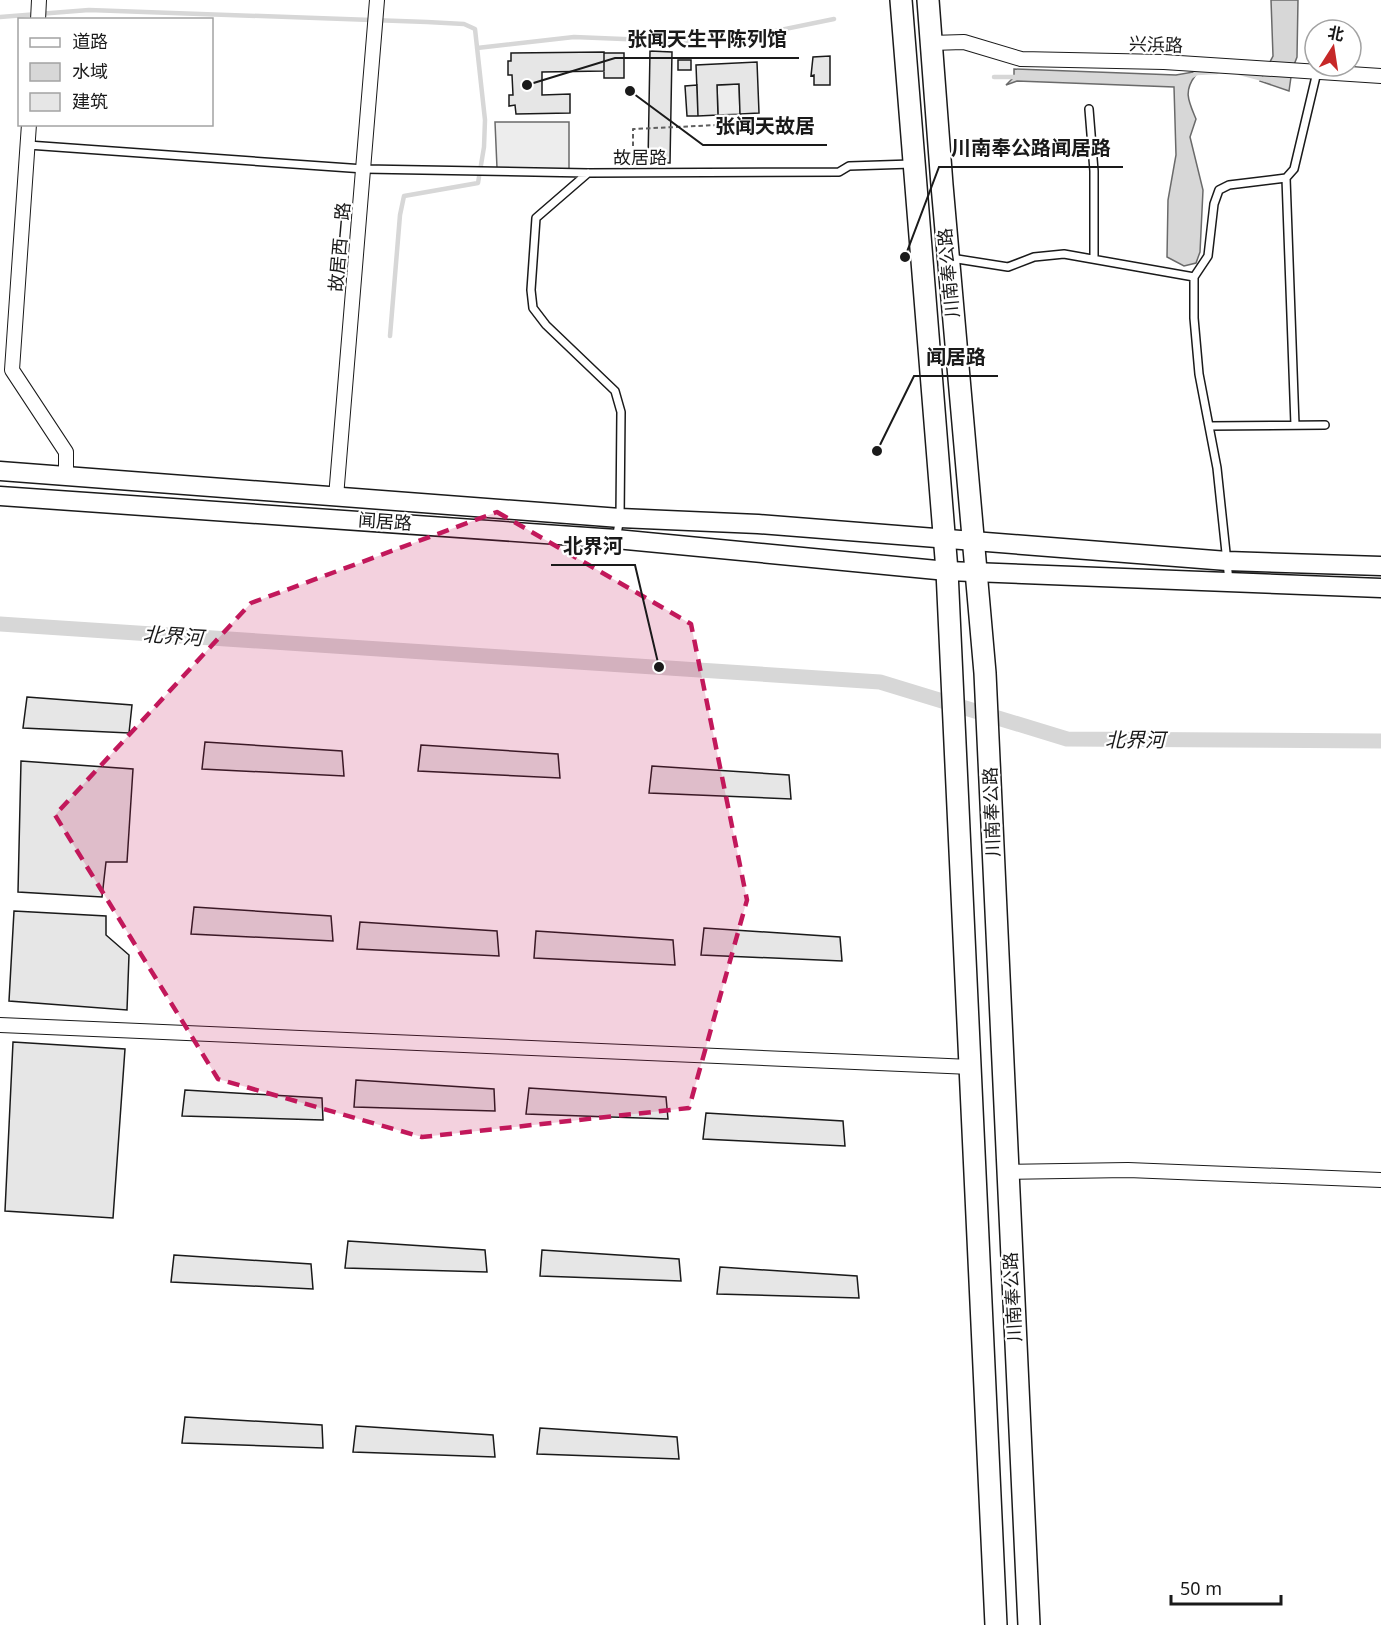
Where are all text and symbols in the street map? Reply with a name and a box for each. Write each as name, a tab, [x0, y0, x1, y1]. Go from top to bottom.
legend	[18, 18, 213, 126]
north arrow	[1303, 18, 1363, 78]
callout: 张闻天生平陈列馆	[615, 20, 799, 58]
text: 北	[1326, 21, 1346, 46]
text: 张闻天生平陈列馆	[627, 25, 787, 52]
text: 道路	[72, 29, 108, 53]
street label: 兴浜路	[1129, 31, 1183, 57]
text: 水域	[72, 59, 108, 83]
text: 建筑	[72, 89, 108, 113]
callout: 张闻天故居	[703, 107, 827, 145]
text: 张闻天故居	[715, 112, 815, 139]
callout: 川南奉公路闻居路	[939, 129, 1123, 167]
text: 川南奉公路闻居路	[951, 134, 1111, 161]
street label: 故居路	[613, 145, 667, 169]
street label: 故居西一路	[323, 201, 355, 293]
street label: 川南奉公路	[932, 227, 964, 319]
callout: 闻居路	[914, 338, 998, 376]
text: 闻居路	[926, 343, 986, 370]
street label: 闻居路	[357, 507, 413, 535]
callout: 北界河	[551, 527, 635, 565]
text: 北界河	[563, 532, 623, 559]
water label: 北界河	[142, 620, 208, 651]
water label: 北界河	[1105, 726, 1169, 753]
street label: 川南奉公路	[977, 767, 1005, 857]
street label: 川南奉公路	[998, 1251, 1026, 1343]
scale bar	[1171, 1568, 1280, 1606]
text: 50 m	[1180, 1576, 1222, 1600]

